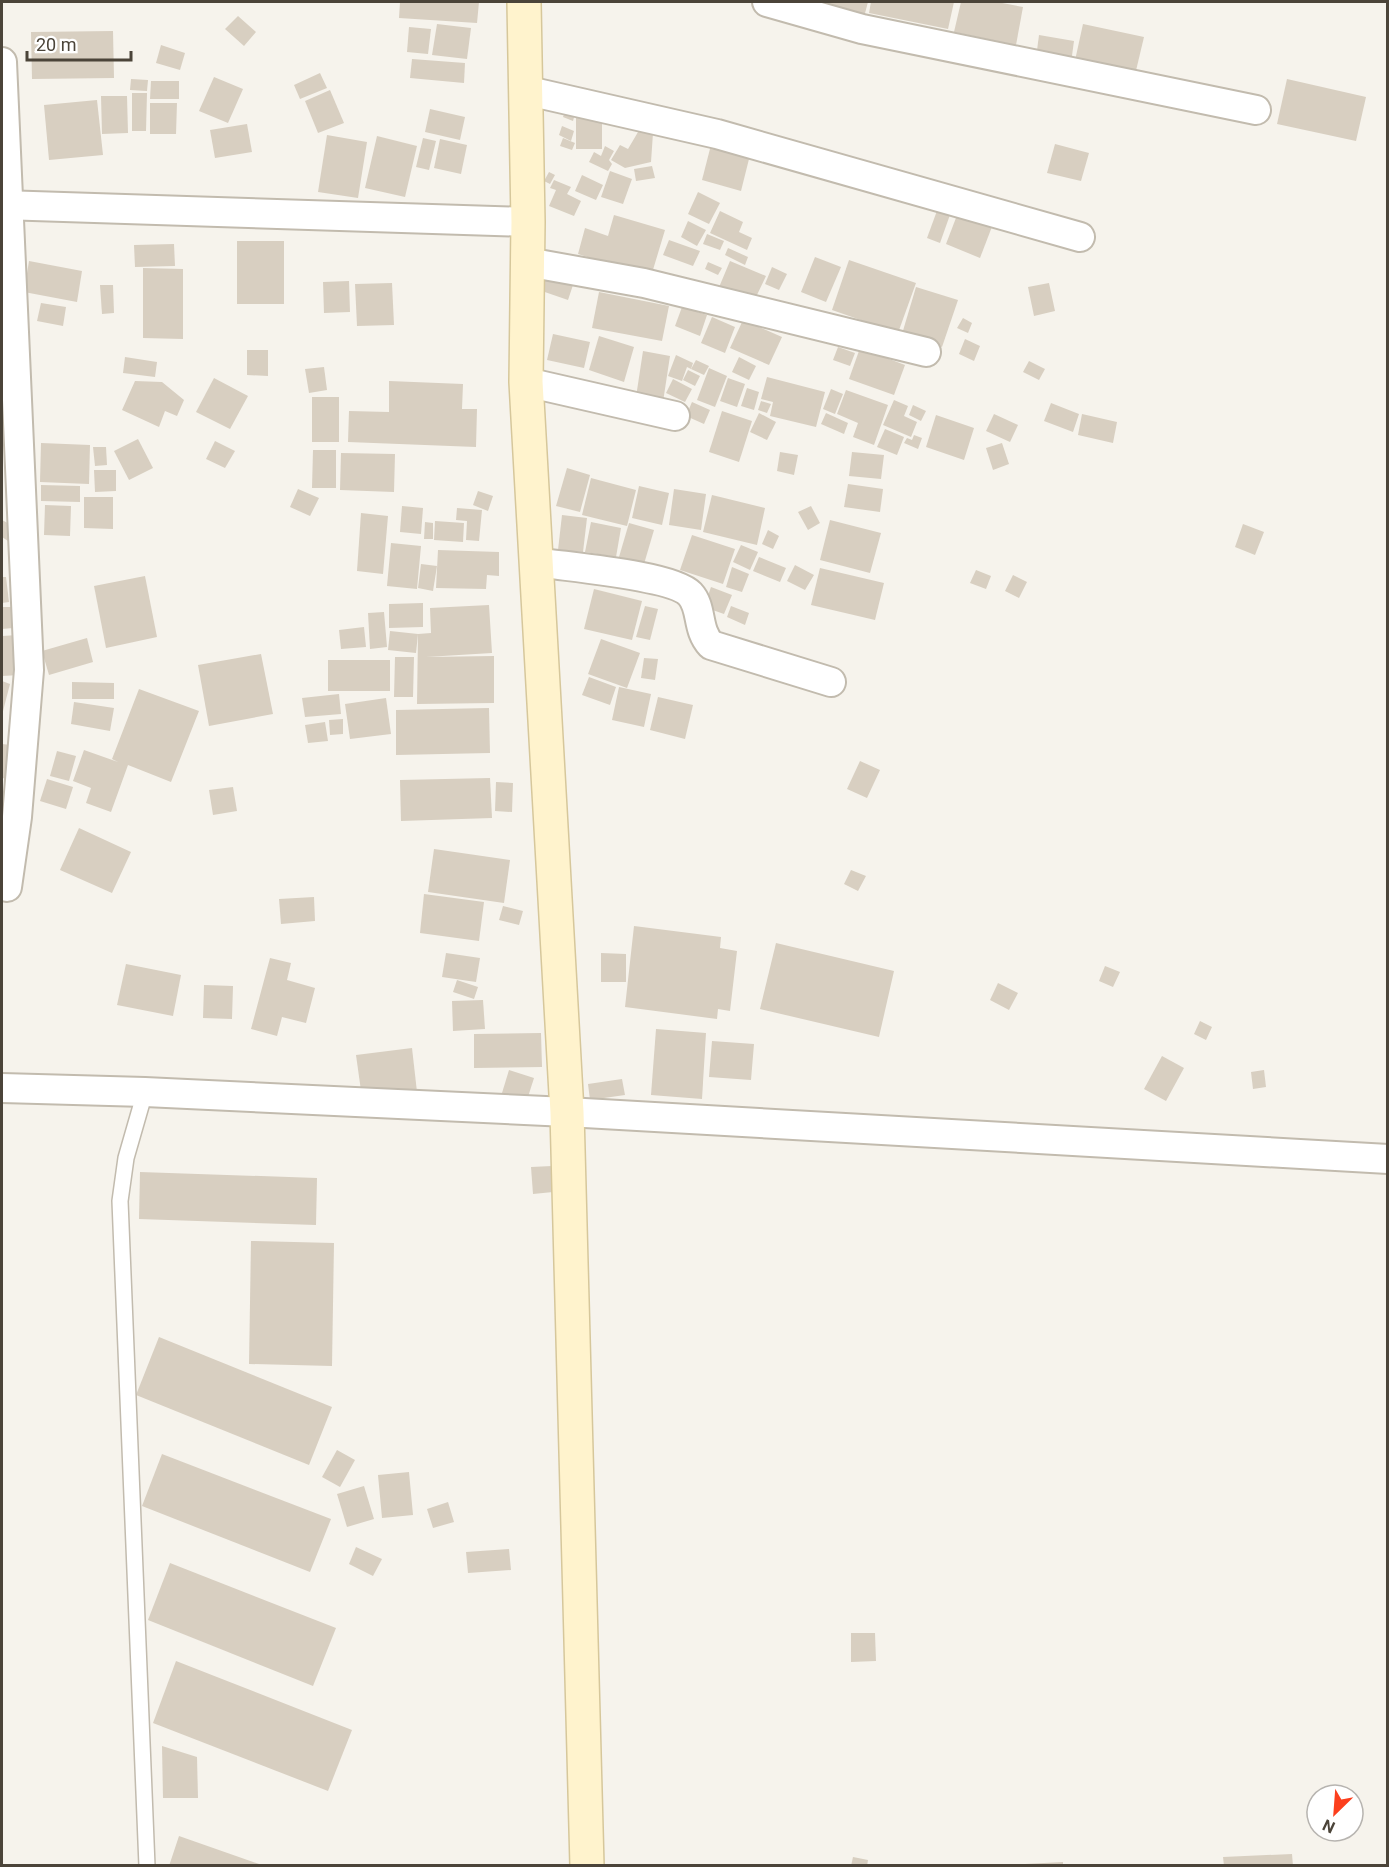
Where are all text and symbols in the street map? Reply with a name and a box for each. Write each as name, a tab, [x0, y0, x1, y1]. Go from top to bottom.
scale bar	[27, 24, 130, 62]
text: 20 m	[36, 34, 76, 55]
north arrow	[1305, 1783, 1365, 1843]
text: N	[1320, 1815, 1338, 1837]

